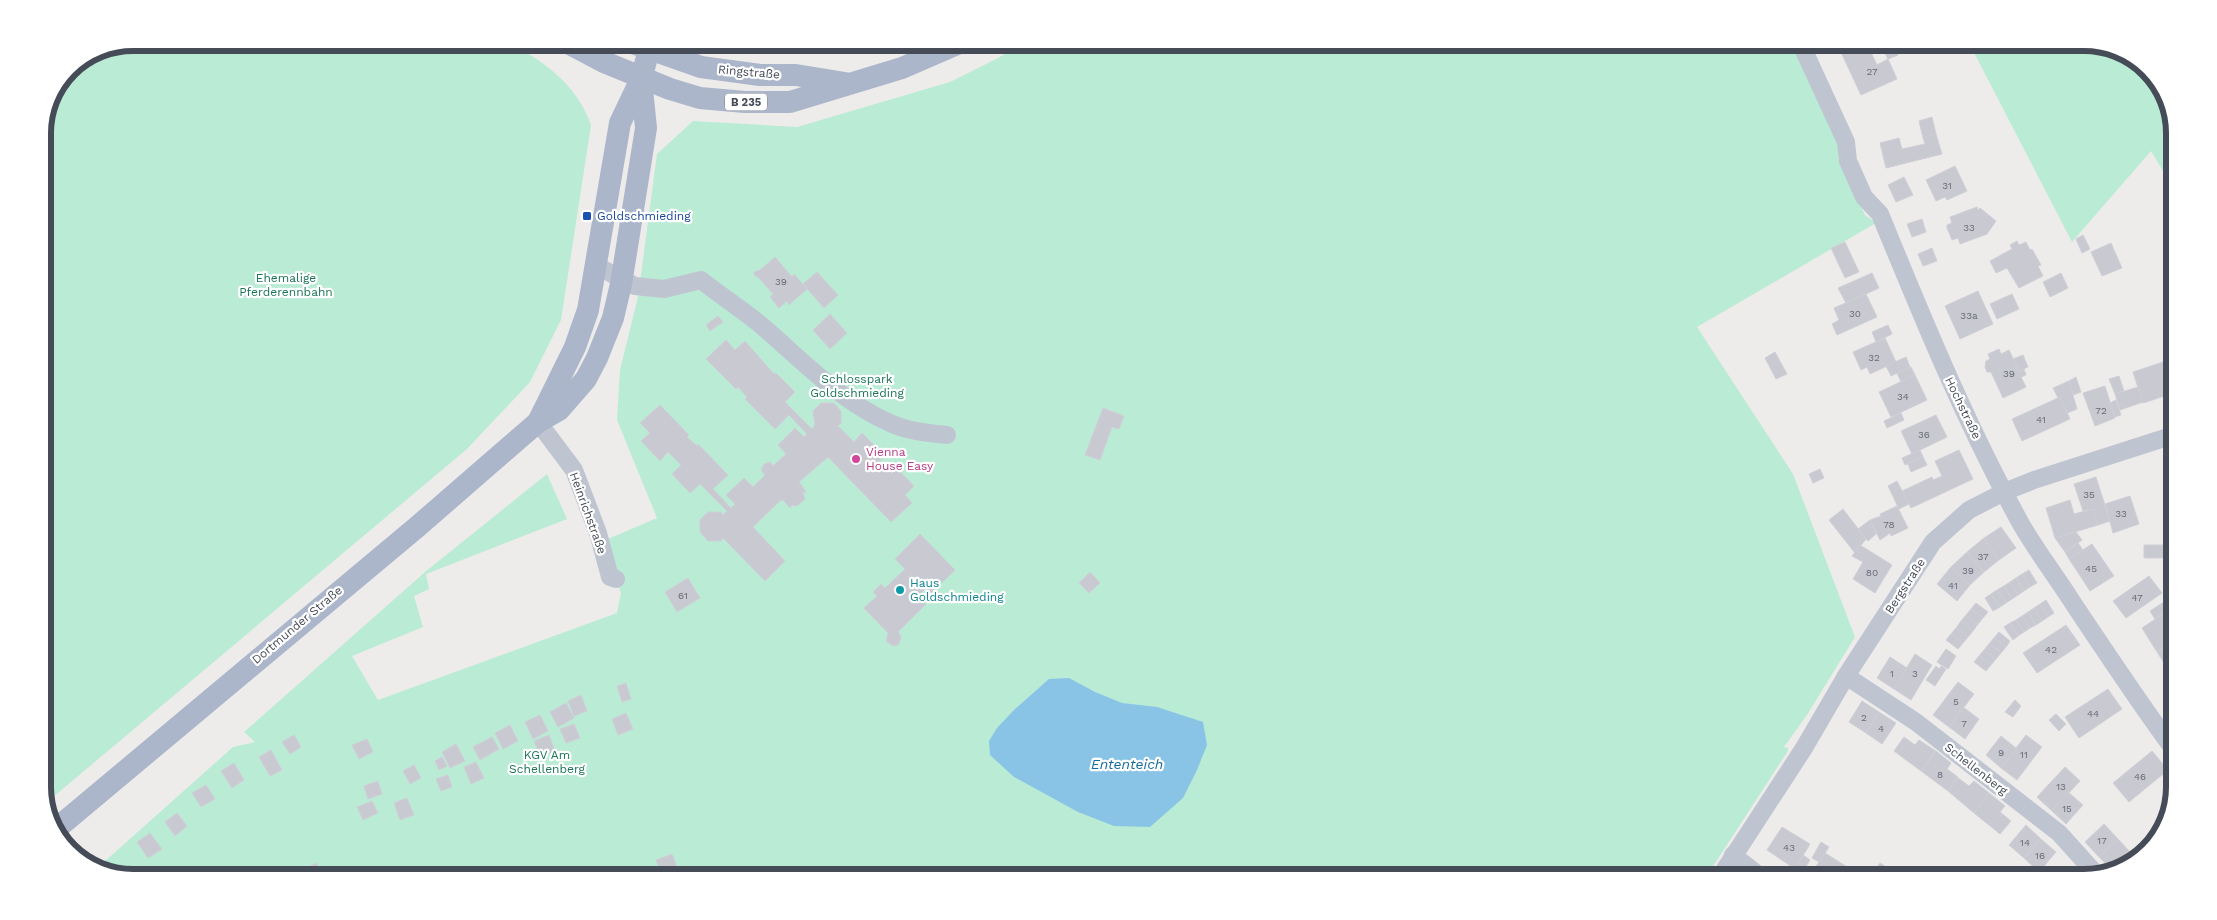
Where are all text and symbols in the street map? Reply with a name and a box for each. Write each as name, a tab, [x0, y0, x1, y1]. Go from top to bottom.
street label: Ringstraße	[717, 62, 781, 82]
house number: 27	[1866, 66, 1878, 77]
road number: B 235	[725, 94, 767, 110]
house number: 31	[1942, 180, 1952, 191]
place label: Goldschmieding	[597, 209, 691, 223]
marker: Goldschmieding	[581, 210, 593, 222]
house number: 33	[1963, 222, 1975, 233]
park label: Ehemalige Pferderennbahn	[239, 271, 333, 299]
house number: 39	[775, 276, 787, 287]
house number: 30	[1849, 308, 1861, 319]
house number: 33a	[1960, 310, 1978, 321]
house number: 32	[1868, 352, 1880, 363]
house number: 39	[2003, 368, 2015, 379]
park label: Schlosspark Goldschmieding	[810, 372, 904, 400]
street label: Hochstraße	[1942, 375, 1984, 441]
house number: 34	[1897, 391, 1909, 402]
house number: 72	[2095, 405, 2107, 416]
house number: 41	[2036, 414, 2046, 425]
house number: 36	[1918, 429, 1930, 440]
place label: Vienna House Easy	[866, 445, 934, 473]
marker: Vienna House Easy	[850, 453, 862, 465]
street label: Heinrichstraße	[567, 470, 609, 556]
house number: 35	[2083, 489, 2095, 500]
house number: 33	[2115, 508, 2127, 519]
house number: 78	[1883, 519, 1895, 530]
house number: 37	[1977, 551, 1989, 562]
street label: Bergstraße	[1882, 556, 1928, 616]
house number: 45	[2085, 563, 2097, 574]
house number: 39	[1962, 565, 1974, 576]
house number: 80	[1866, 567, 1878, 578]
place label: Haus Goldschmieding	[910, 576, 1004, 604]
house number: 41	[1948, 580, 1958, 591]
street label: Dortmunder Straße	[249, 583, 345, 667]
marker: Haus Goldschmieding	[894, 584, 906, 596]
house number: 61	[678, 590, 688, 601]
house number: 47	[2131, 592, 2143, 603]
house number: 42	[2045, 644, 2057, 655]
house number: 1	[1890, 668, 1894, 679]
house number: 3	[1912, 668, 1918, 679]
house number: 5	[1953, 696, 1959, 707]
house number: 44	[2087, 708, 2099, 719]
house number: 2	[1861, 712, 1867, 723]
house number: 7	[1961, 718, 1967, 729]
house number: 4	[1878, 723, 1884, 734]
street label: Schellenberg	[1942, 740, 2011, 798]
house number: 9	[1998, 747, 2004, 758]
park label: KGV Am Schellenberg	[509, 748, 586, 776]
house number: 11	[2020, 749, 2028, 760]
water label: Ententeich	[1091, 756, 1163, 772]
house number: 8	[1937, 769, 1943, 780]
house number: 46	[2134, 771, 2146, 782]
house number: 13	[2056, 781, 2066, 792]
house number: 15	[2062, 803, 2072, 814]
house number: 17	[2097, 835, 2107, 846]
house number: 14	[2020, 837, 2030, 848]
house number: 43	[1783, 842, 1795, 853]
house number: 16	[2035, 850, 2045, 861]

